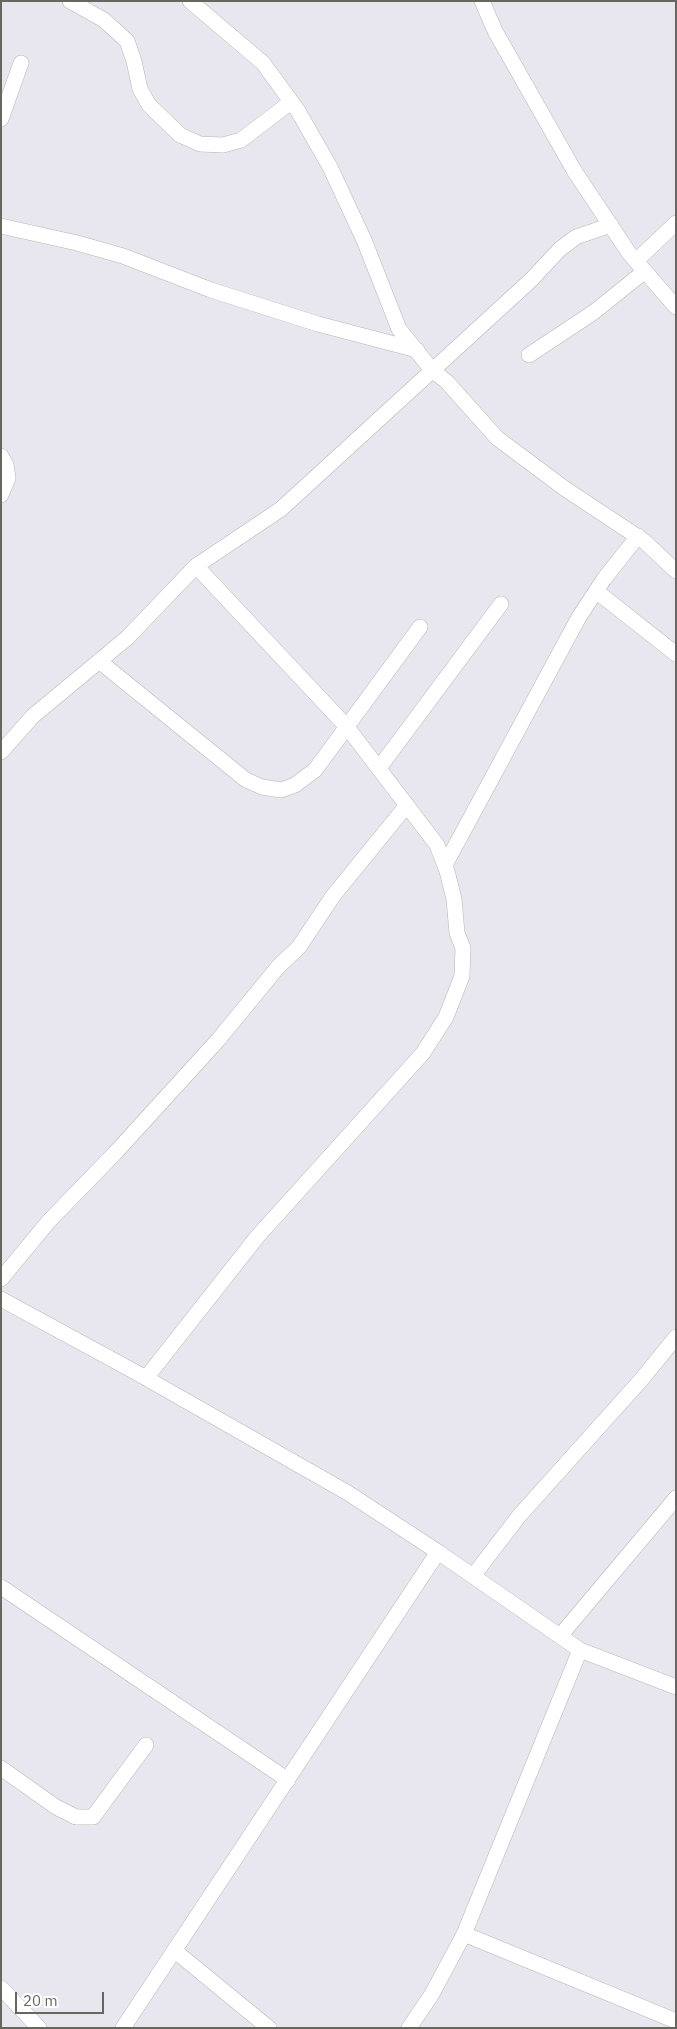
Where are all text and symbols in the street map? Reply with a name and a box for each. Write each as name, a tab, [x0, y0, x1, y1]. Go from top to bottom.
scale bar	[18, 1982, 106, 2014]
text: 20 m	[23, 1991, 58, 2010]

